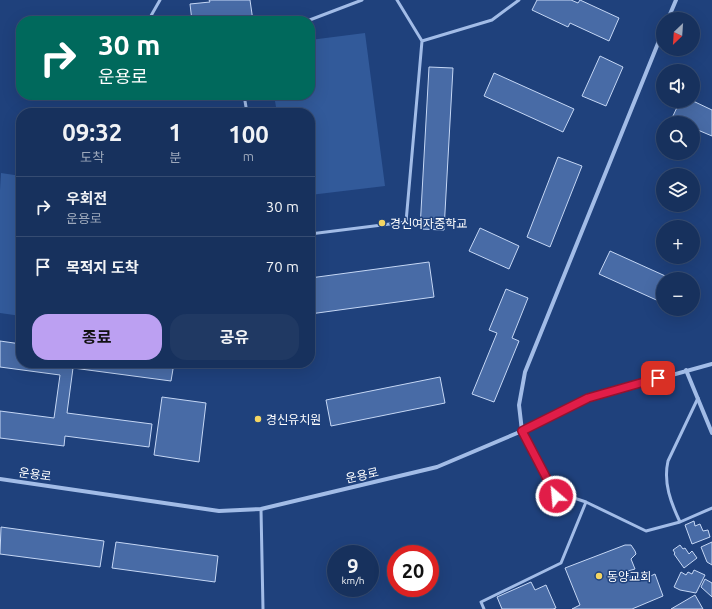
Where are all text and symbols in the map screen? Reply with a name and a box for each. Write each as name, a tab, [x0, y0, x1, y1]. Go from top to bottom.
north arrow	[656, 12, 700, 56]
map controls	[656, 12, 700, 316]
text: 30 m	[98, 29, 160, 60]
icon: right	[32, 32, 84, 84]
button: sound	[656, 64, 700, 108]
text: 운용로	[98, 66, 148, 86]
button: search	[656, 116, 700, 160]
text: 09:32	[62, 119, 122, 146]
text: 1	[168, 119, 182, 146]
text: 100	[228, 121, 269, 148]
text: m	[243, 149, 254, 163]
text: 도착	[80, 150, 104, 164]
text: 분	[169, 150, 181, 164]
button: layers	[656, 168, 700, 212]
text: 우회전	[66, 190, 107, 207]
icon: right	[32, 196, 54, 218]
text: 30 m	[266, 198, 299, 215]
text: 운용로	[66, 211, 102, 225]
place label: 경신여자중학교	[390, 217, 467, 230]
marker: 경신여자중학교	[377, 218, 387, 228]
button: +	[656, 220, 700, 264]
icon: arrive	[32, 256, 54, 278]
text: 70 m	[266, 258, 299, 275]
text: 목적지 도착	[66, 259, 139, 276]
button: −	[656, 272, 700, 316]
button: 종료	[32, 314, 162, 360]
button: 공유	[170, 314, 299, 360]
pin	[641, 361, 675, 395]
icon: arrive	[647, 367, 669, 389]
place label: 경신유치원	[266, 413, 321, 426]
marker: 경신유치원	[253, 414, 263, 424]
street label: 운용로	[18, 465, 52, 483]
street label: 운용로	[344, 465, 380, 485]
position arrow	[535, 475, 577, 517]
speed limit sign: 20	[387, 545, 439, 597]
text: 9	[347, 554, 359, 577]
place label: 동양교회	[607, 570, 651, 583]
marker: 동양교회	[594, 571, 604, 581]
text: km/h	[341, 575, 365, 586]

